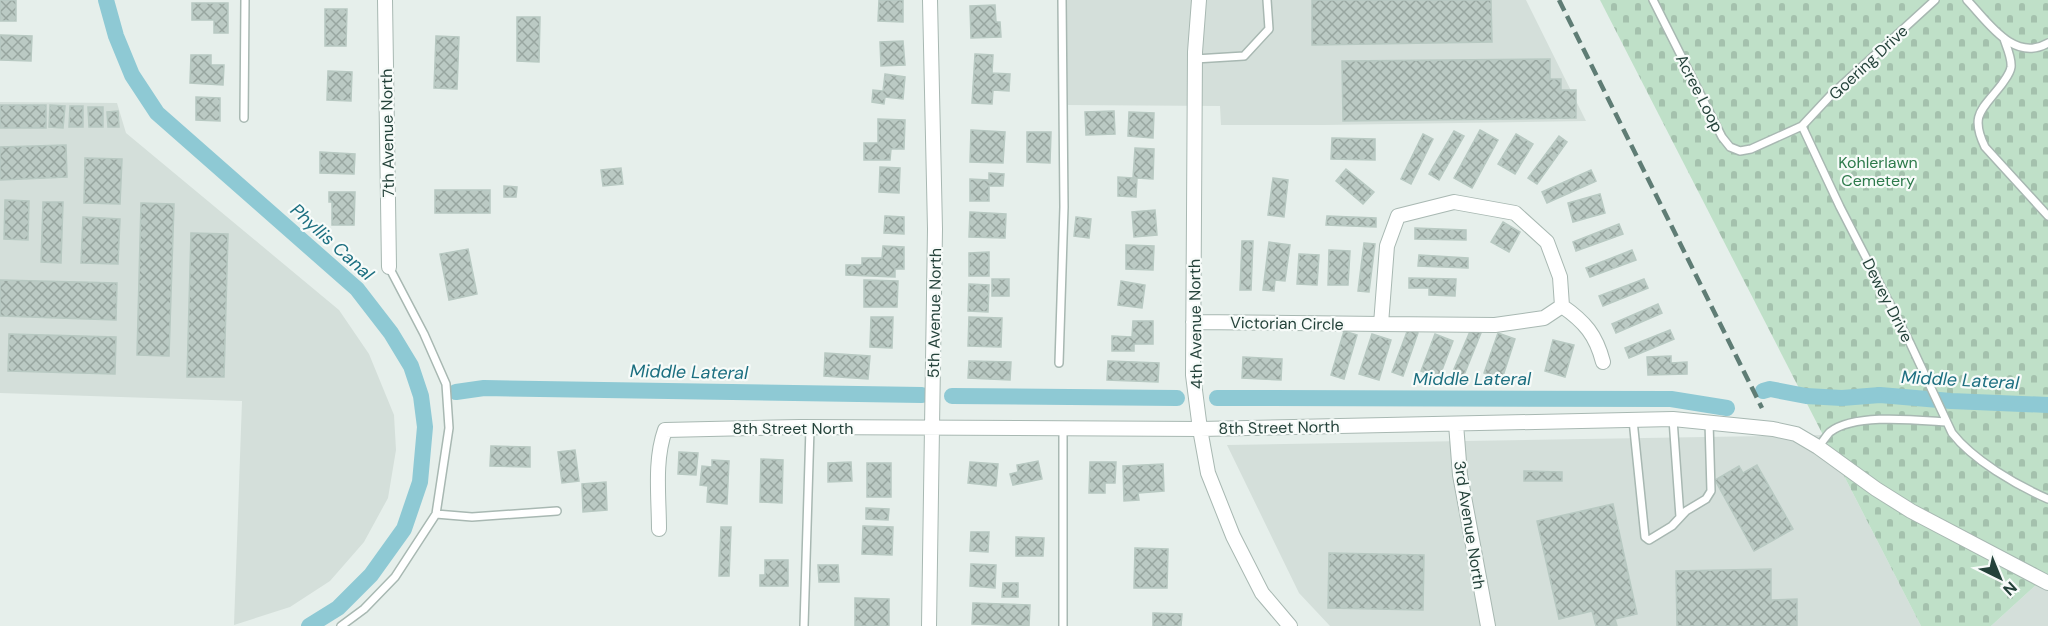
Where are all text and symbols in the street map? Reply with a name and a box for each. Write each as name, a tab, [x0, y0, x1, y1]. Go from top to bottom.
street label: Goering Drive	[1824, 20, 1912, 104]
street label: Acree Loop	[1671, 51, 1728, 136]
street label: 7th Avenue North	[376, 68, 399, 198]
park label: Kohlerlawn Cemetery	[1838, 152, 1918, 191]
water label: Phyllis Canal	[285, 198, 379, 286]
street label: 5th Avenue North	[923, 248, 946, 378]
street label: Dewey Drive	[1857, 255, 1918, 346]
street label: 4th Avenue North	[1184, 259, 1207, 389]
street label: Victorian Circle	[1230, 312, 1344, 335]
water label: Middle Lateral	[630, 359, 749, 385]
water label: Middle Lateral	[1900, 365, 2021, 395]
water label: Middle Lateral	[1413, 367, 1532, 391]
street label: 8th Street North	[1218, 416, 1340, 439]
street label: 8th Street North	[733, 418, 854, 439]
street label: 3rd Avenue North	[1449, 459, 1490, 591]
north arrow	[1970, 548, 2030, 608]
text: N	[1998, 577, 2021, 600]

